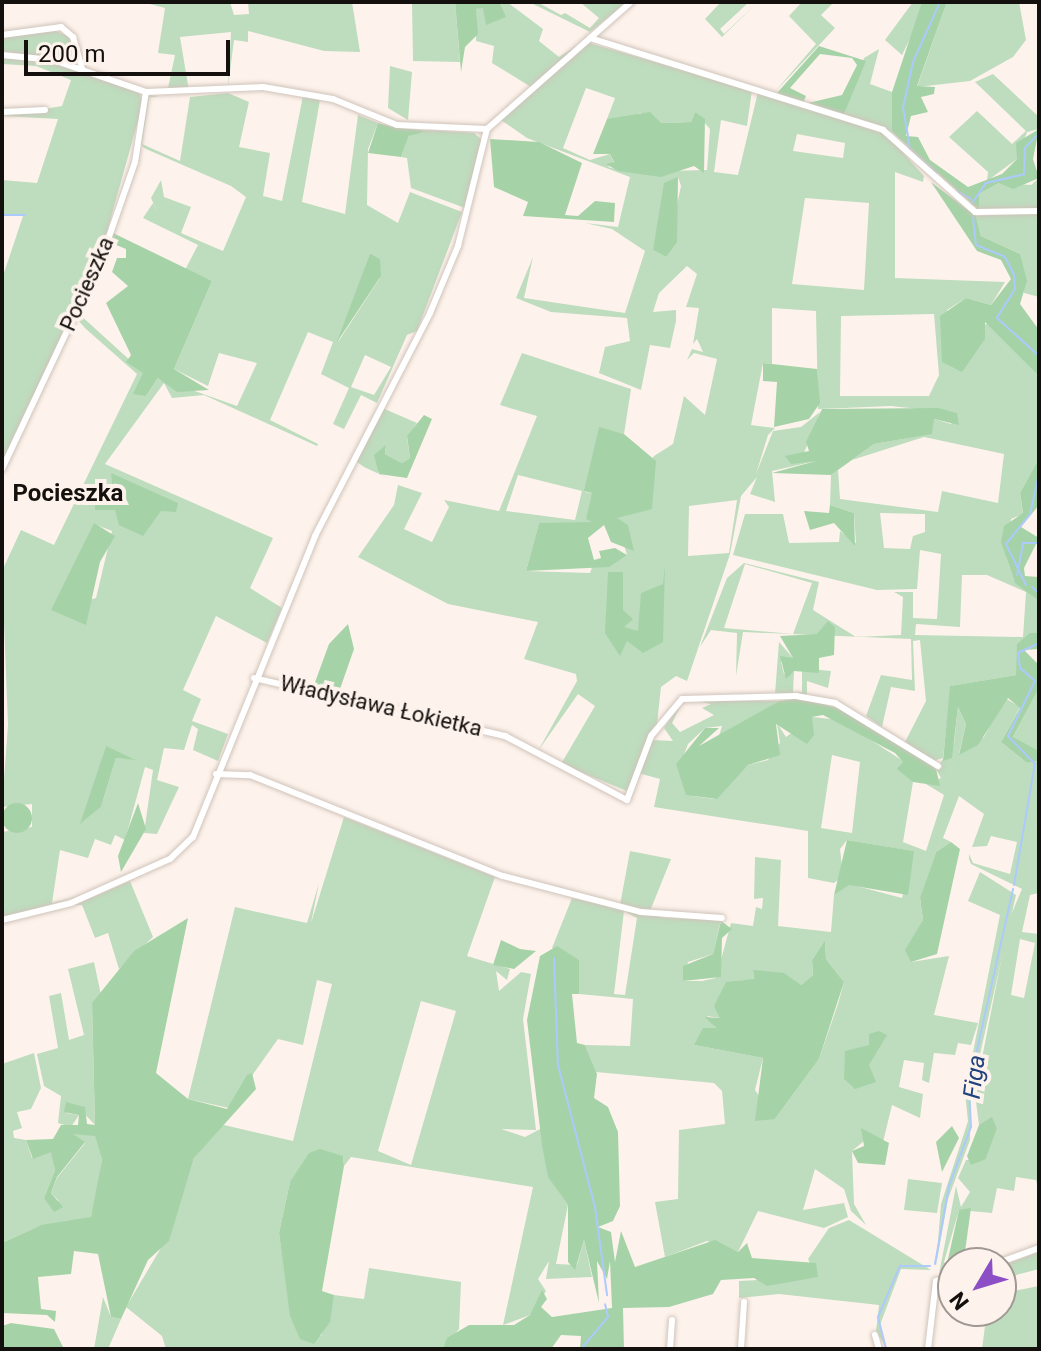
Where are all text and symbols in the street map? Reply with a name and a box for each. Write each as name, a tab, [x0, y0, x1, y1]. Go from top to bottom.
scale bar	[28, 24, 234, 74]
text: 200 m	[38, 40, 105, 68]
street label: Pocieszka	[55, 233, 119, 335]
district label: Pocieszka	[13, 480, 123, 508]
street label: Władysława Łokietka	[277, 670, 485, 742]
water label: Figa	[958, 1053, 992, 1101]
north arrow	[937, 1247, 1017, 1327]
text: N	[945, 1287, 974, 1315]

